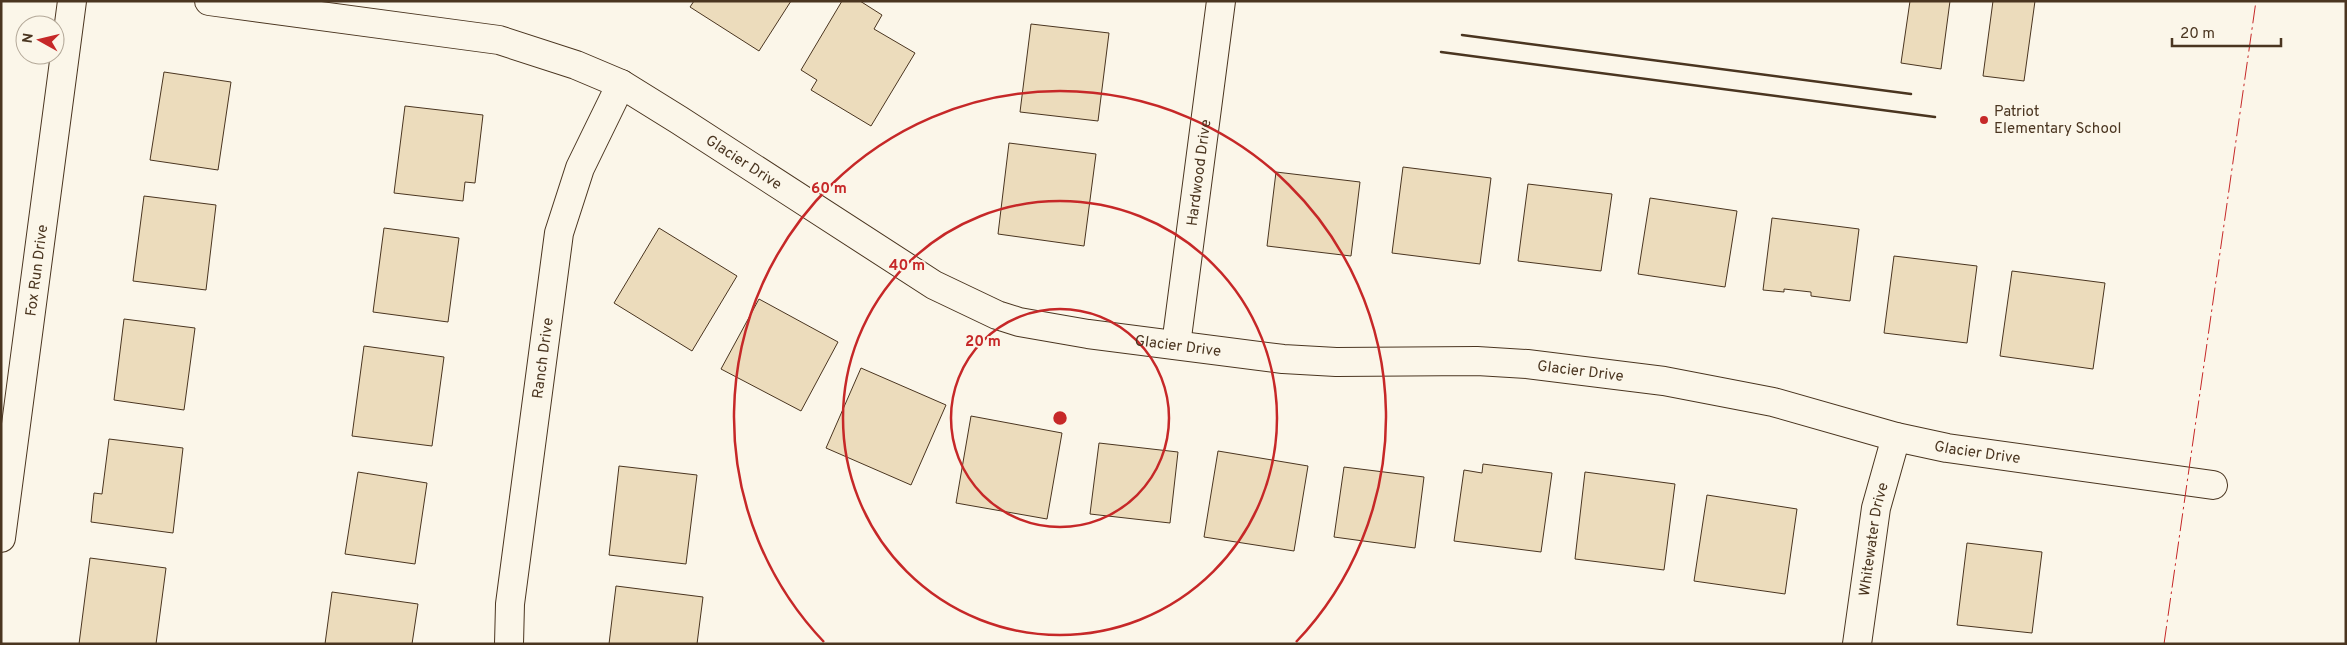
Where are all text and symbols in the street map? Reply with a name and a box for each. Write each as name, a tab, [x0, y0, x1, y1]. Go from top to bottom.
north arrow	[15, 15, 65, 65]
scale bar	[2172, 15, 2281, 47]
text: 20 m	[2180, 25, 2215, 44]
text: N	[19, 32, 38, 45]
place label: Patriot Elementary School	[1994, 103, 2121, 139]
marker: Patriot Elementary School	[1978, 114, 1990, 126]
street label: Hardwood Drive	[1184, 118, 1216, 227]
street label: Glacier Drive	[701, 132, 785, 195]
text: 60 m	[811, 180, 847, 199]
street label: Fox Run Drive	[22, 223, 53, 318]
text: 40 m	[889, 257, 925, 276]
street label: Ranch Drive	[529, 317, 559, 400]
street label: Glacier Drive	[1133, 332, 1222, 362]
text: 20 m	[965, 333, 1001, 352]
street label: Glacier Drive	[1536, 357, 1625, 387]
centre of rings	[1051, 409, 1069, 427]
street label: Glacier Drive	[1932, 438, 2022, 469]
street label: Whitewater Drive	[1856, 480, 1894, 598]

